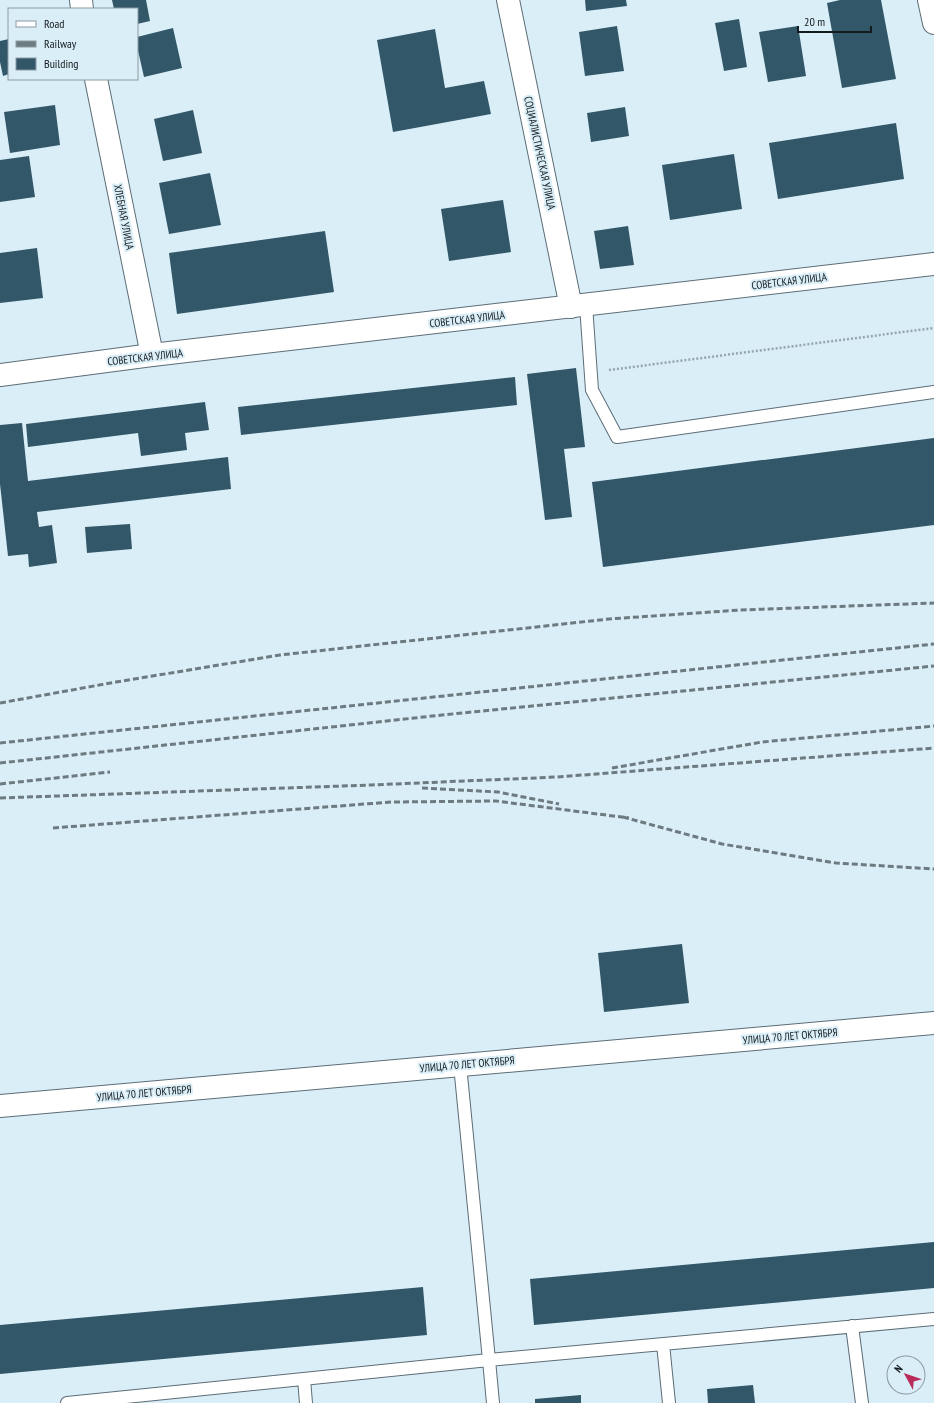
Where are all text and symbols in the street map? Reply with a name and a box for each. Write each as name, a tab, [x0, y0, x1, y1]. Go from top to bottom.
legend	[8, 8, 138, 80]
scale bar	[798, 8, 871, 34]
text: 20 m	[804, 14, 825, 29]
text: Road	[44, 16, 64, 31]
text: Railway	[44, 36, 77, 51]
text: Building	[44, 56, 79, 71]
street label: СОЦИАЛИСТИЧЕСКАЯ УЛИЦА	[521, 95, 559, 212]
street label: ХЛЕБНАЯ УЛИЦА	[111, 183, 137, 252]
street label: СОВЕТСКАЯ УЛИЦА	[751, 269, 828, 293]
street label: СОВЕТСКАЯ УЛИЦА	[429, 307, 506, 331]
street label: СОВЕТСКАЯ УЛИЦА	[107, 345, 184, 369]
street label: УЛИЦА 70 ЛЕТ ОКТЯБРЯ	[742, 1025, 838, 1047]
street label: УЛИЦА 70 ЛЕТ ОКТЯБРЯ	[419, 1053, 515, 1075]
street label: УЛИЦА 70 ЛЕТ ОКТЯБРЯ	[96, 1082, 192, 1104]
north arrow	[886, 1355, 926, 1395]
text: N	[891, 1362, 906, 1375]

